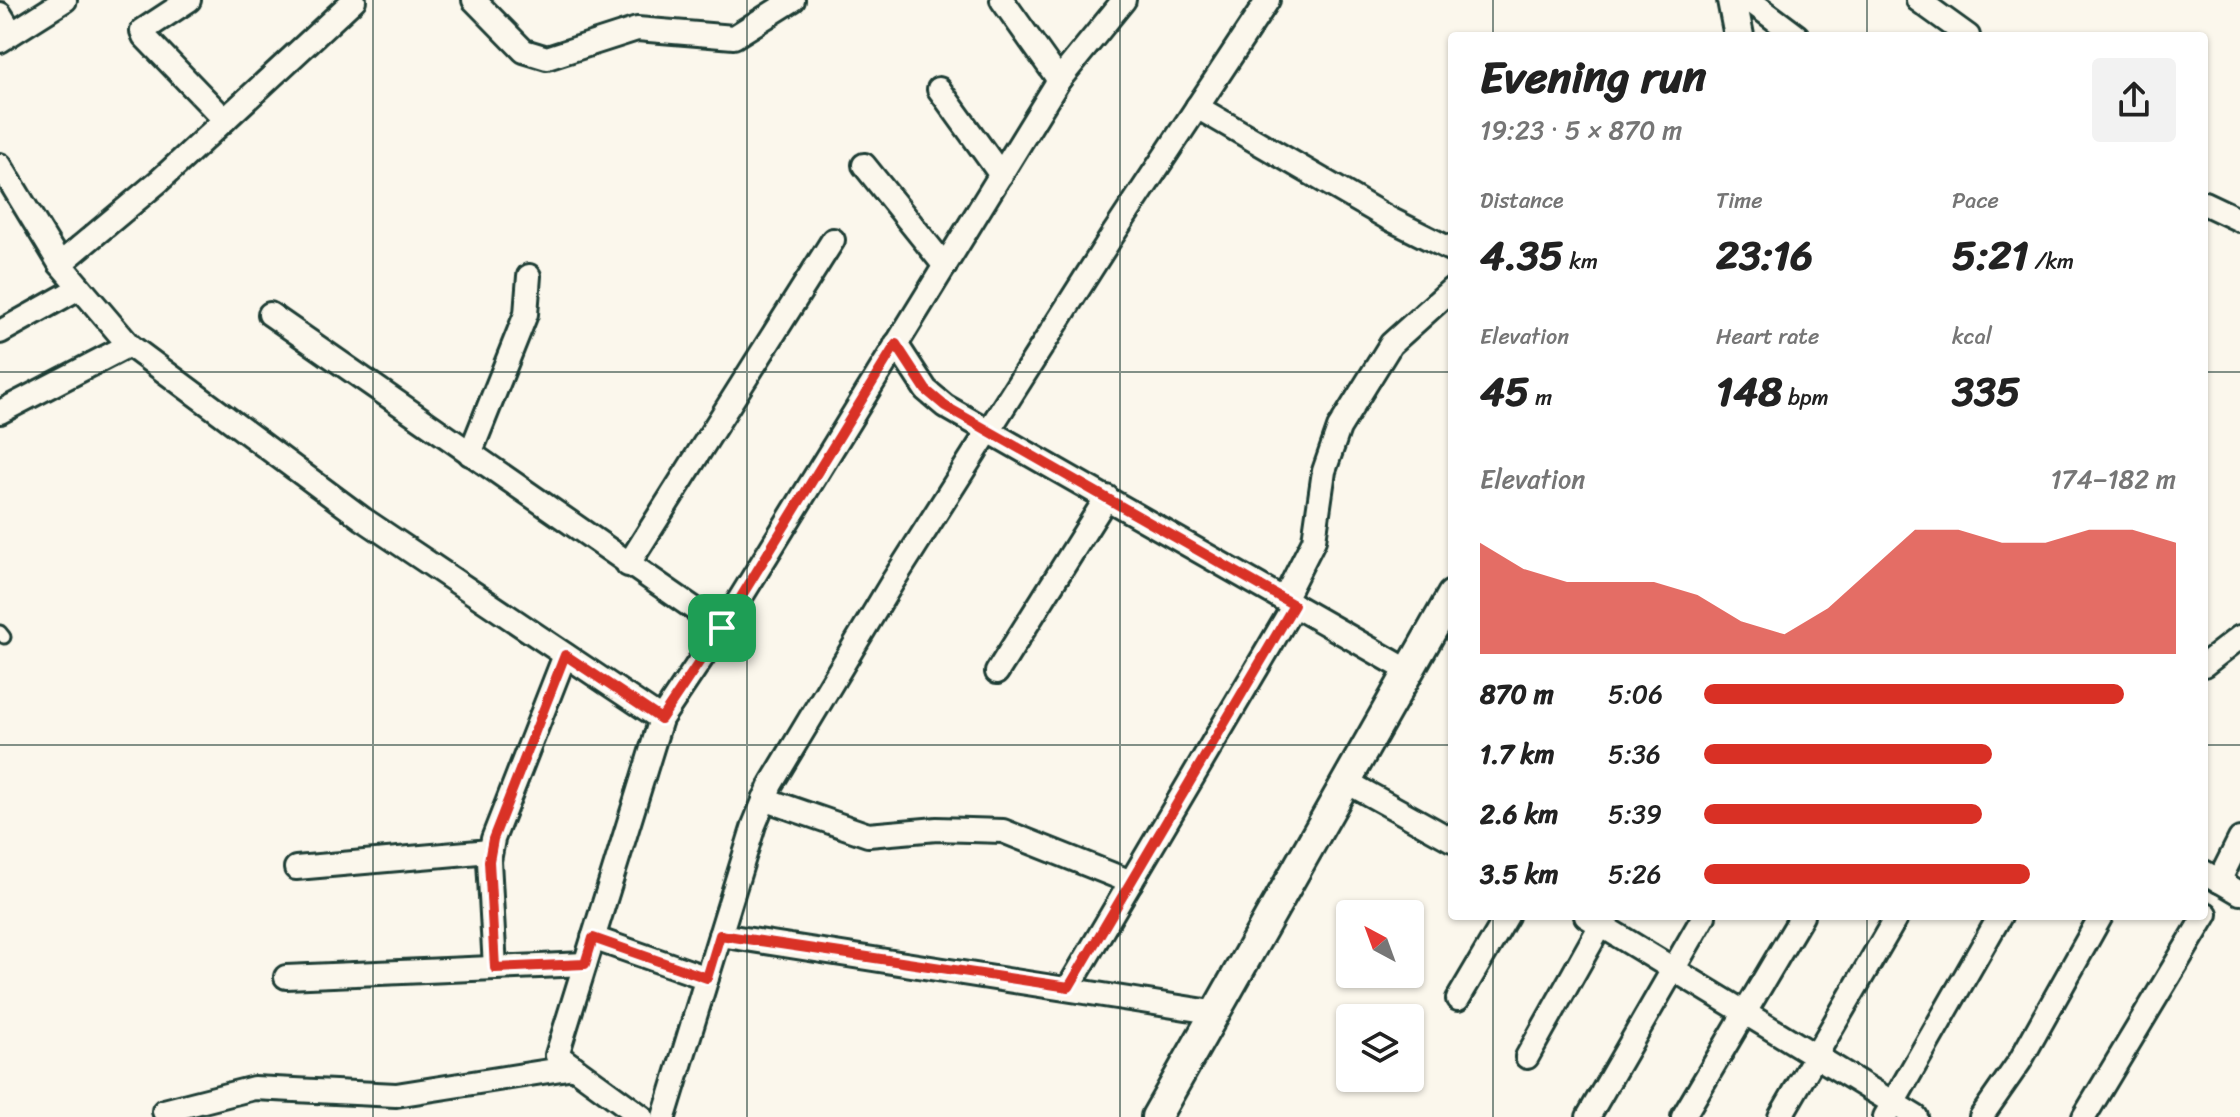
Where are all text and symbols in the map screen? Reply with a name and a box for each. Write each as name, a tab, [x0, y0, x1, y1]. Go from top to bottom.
text: Evening run	[1480, 38, 1706, 116]
button: share	[2092, 58, 2176, 142]
text: 19:23 · 5 × 870 m	[1480, 107, 1682, 153]
text: Distance	[1480, 181, 1564, 220]
text: Time	[1716, 181, 1763, 220]
text: Pace	[1952, 181, 1999, 220]
text: 4.35	[1480, 220, 1563, 291]
text: 23:16	[1716, 220, 1813, 291]
text: 5:21	[1952, 220, 2029, 291]
text: km	[1563, 242, 1598, 281]
text: /km	[2029, 242, 2074, 281]
text: Elevation	[1480, 317, 1569, 356]
text: Heart rate	[1716, 317, 1819, 356]
text: kcal	[1952, 317, 1992, 356]
text: 45	[1480, 356, 1529, 427]
text: 148	[1716, 356, 1782, 427]
text: 335	[1952, 356, 2020, 427]
text: m	[1529, 378, 1552, 417]
text: bpm	[1782, 378, 1829, 417]
text: Elevation	[1480, 456, 1585, 502]
text: 174–182 m	[2050, 456, 2176, 502]
pin	[688, 594, 756, 662]
icon: arrive	[700, 606, 744, 650]
text: 870 m	[1480, 671, 1554, 717]
text: 5:06	[1608, 671, 1663, 717]
text: 1.7 km	[1480, 731, 1554, 777]
text: 5:36	[1608, 731, 1661, 777]
text: 2.6 km	[1480, 791, 1558, 837]
text: 5:39	[1608, 791, 1662, 837]
text: 3.5 km	[1480, 851, 1559, 897]
text: 5:26	[1608, 851, 1662, 897]
north arrow	[1336, 900, 1424, 988]
map controls	[1336, 900, 1424, 1092]
button: layers	[1336, 1004, 1424, 1092]

